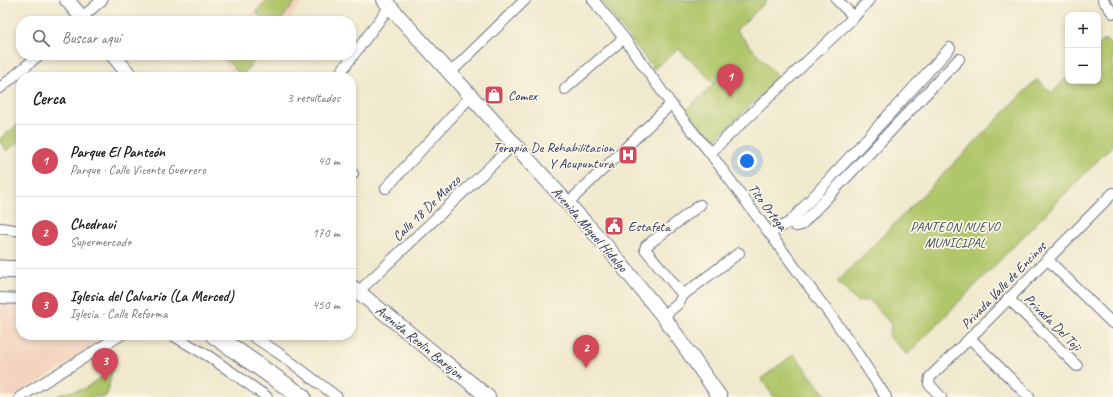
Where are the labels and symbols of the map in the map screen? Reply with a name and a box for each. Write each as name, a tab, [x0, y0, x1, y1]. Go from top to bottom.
pin: 1	[717, 64, 743, 97]
shop icon: Comex	[483, 84, 505, 106]
place label: Comex	[508, 87, 538, 104]
place label: Terapia De Rehabilitacion Y Acupuntura	[493, 139, 615, 172]
hospital icon: Terapia De Rehabilitacion Y Acupuntura	[617, 144, 639, 166]
your location	[737, 151, 757, 171]
street label: Calle 18 De Marzo	[389, 171, 465, 245]
street label: Tito Ortega	[744, 181, 791, 235]
street label: Avenida Miguel Hidalgo	[548, 183, 632, 276]
public building icon: Estafeta	[603, 215, 625, 237]
place label: Estafeta	[628, 218, 671, 235]
park label: PANTEON NUEVO MUNICIPAL	[910, 218, 1002, 251]
street label: Privada Valle de Encinos	[957, 237, 1050, 333]
street label: Privada Del Toji	[1021, 290, 1086, 356]
street label: Avenida Reolin Barejon	[372, 302, 468, 384]
pin: 2	[573, 335, 599, 368]
pin: 3	[92, 348, 118, 381]

